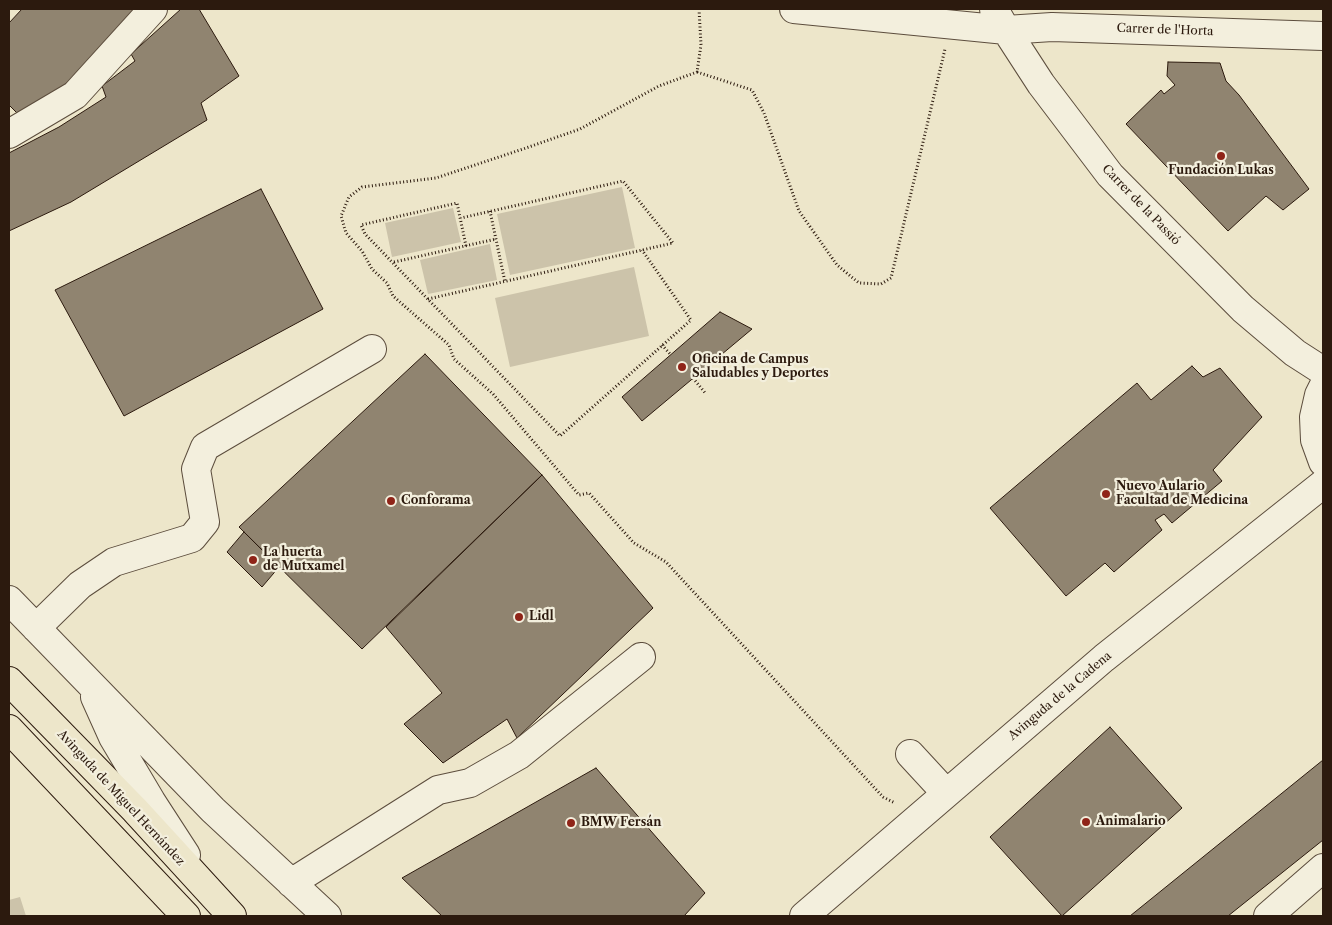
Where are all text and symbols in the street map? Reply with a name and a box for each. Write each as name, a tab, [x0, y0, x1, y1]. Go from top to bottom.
street label: Carrer de l'Horta	[1116, 21, 1214, 39]
marker: Fundación Lukas	[1215, 150, 1227, 162]
street label: Carrer de la Passió	[1099, 162, 1183, 248]
place label: Fundación Lukas	[1168, 164, 1274, 178]
place label: Oficina de Campus Saludables y Deportes	[692, 353, 829, 381]
marker: Oficina de Campus Saludables y Deportes	[676, 361, 688, 373]
place label: Nuevo Aulario Facultad de Medicina	[1116, 480, 1248, 508]
marker: Nuevo Aulario Facultad de Medicina	[1100, 488, 1112, 500]
place label: Conforama	[401, 494, 471, 508]
marker: Conforama	[385, 495, 397, 507]
place label: La huerta de Mutxamel	[263, 546, 345, 574]
marker: La huerta de Mutxamel	[247, 554, 259, 566]
place label: Lidl	[529, 610, 554, 624]
marker: Lidl	[513, 611, 525, 623]
street label: Avinguda de la Cadena	[1006, 649, 1114, 743]
street label: Avinguda de Miguel Hernández	[54, 727, 188, 869]
place label: Animalario	[1096, 815, 1166, 829]
place label: BMW Fersán	[581, 816, 661, 830]
marker: Animalario	[1080, 816, 1092, 828]
marker: BMW Fersán	[565, 817, 577, 829]

